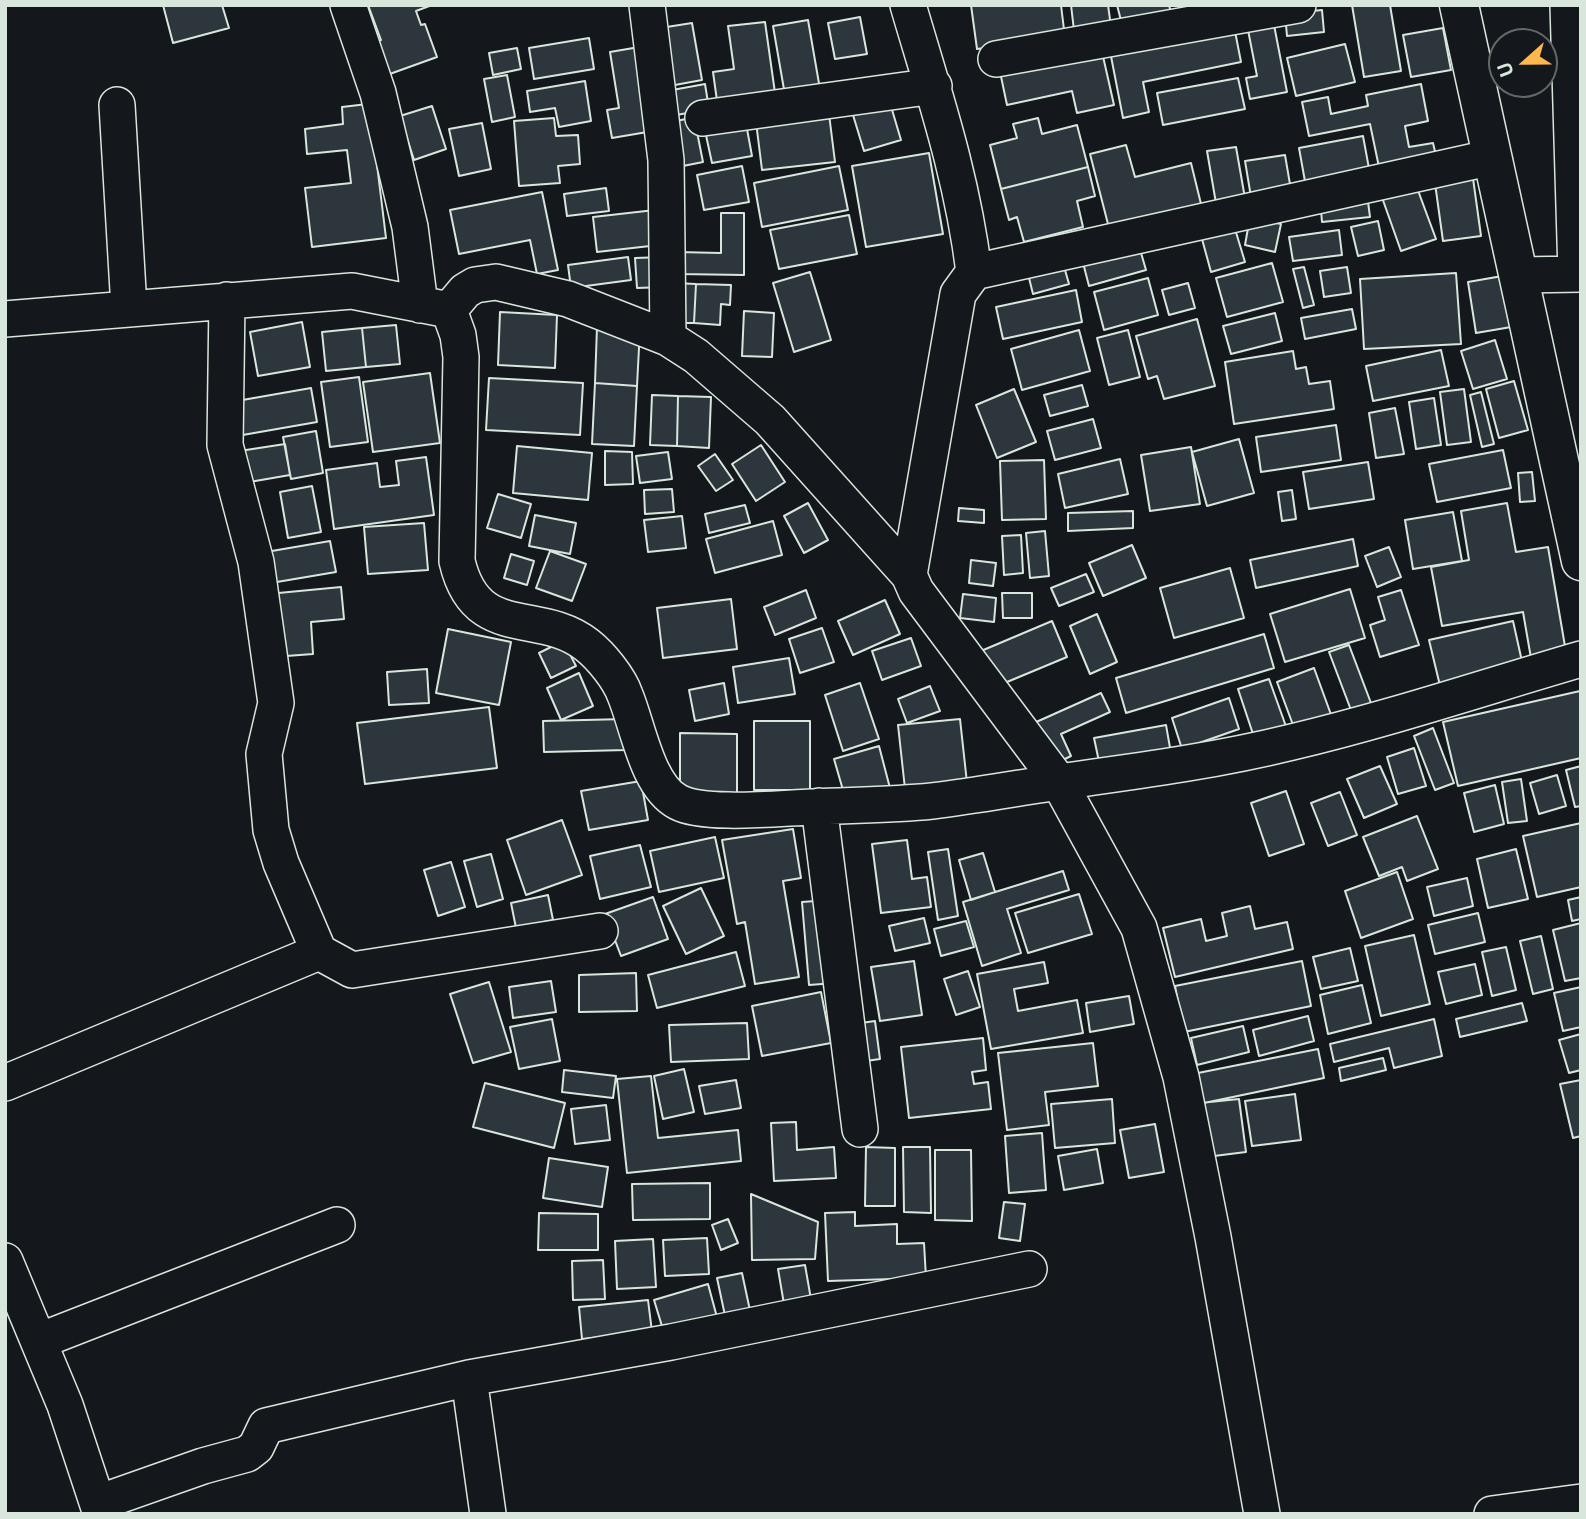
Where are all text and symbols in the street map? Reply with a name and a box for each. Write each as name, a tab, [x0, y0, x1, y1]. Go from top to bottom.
north arrow	[1488, 28, 1558, 98]
text: U	[1493, 59, 1518, 80]

